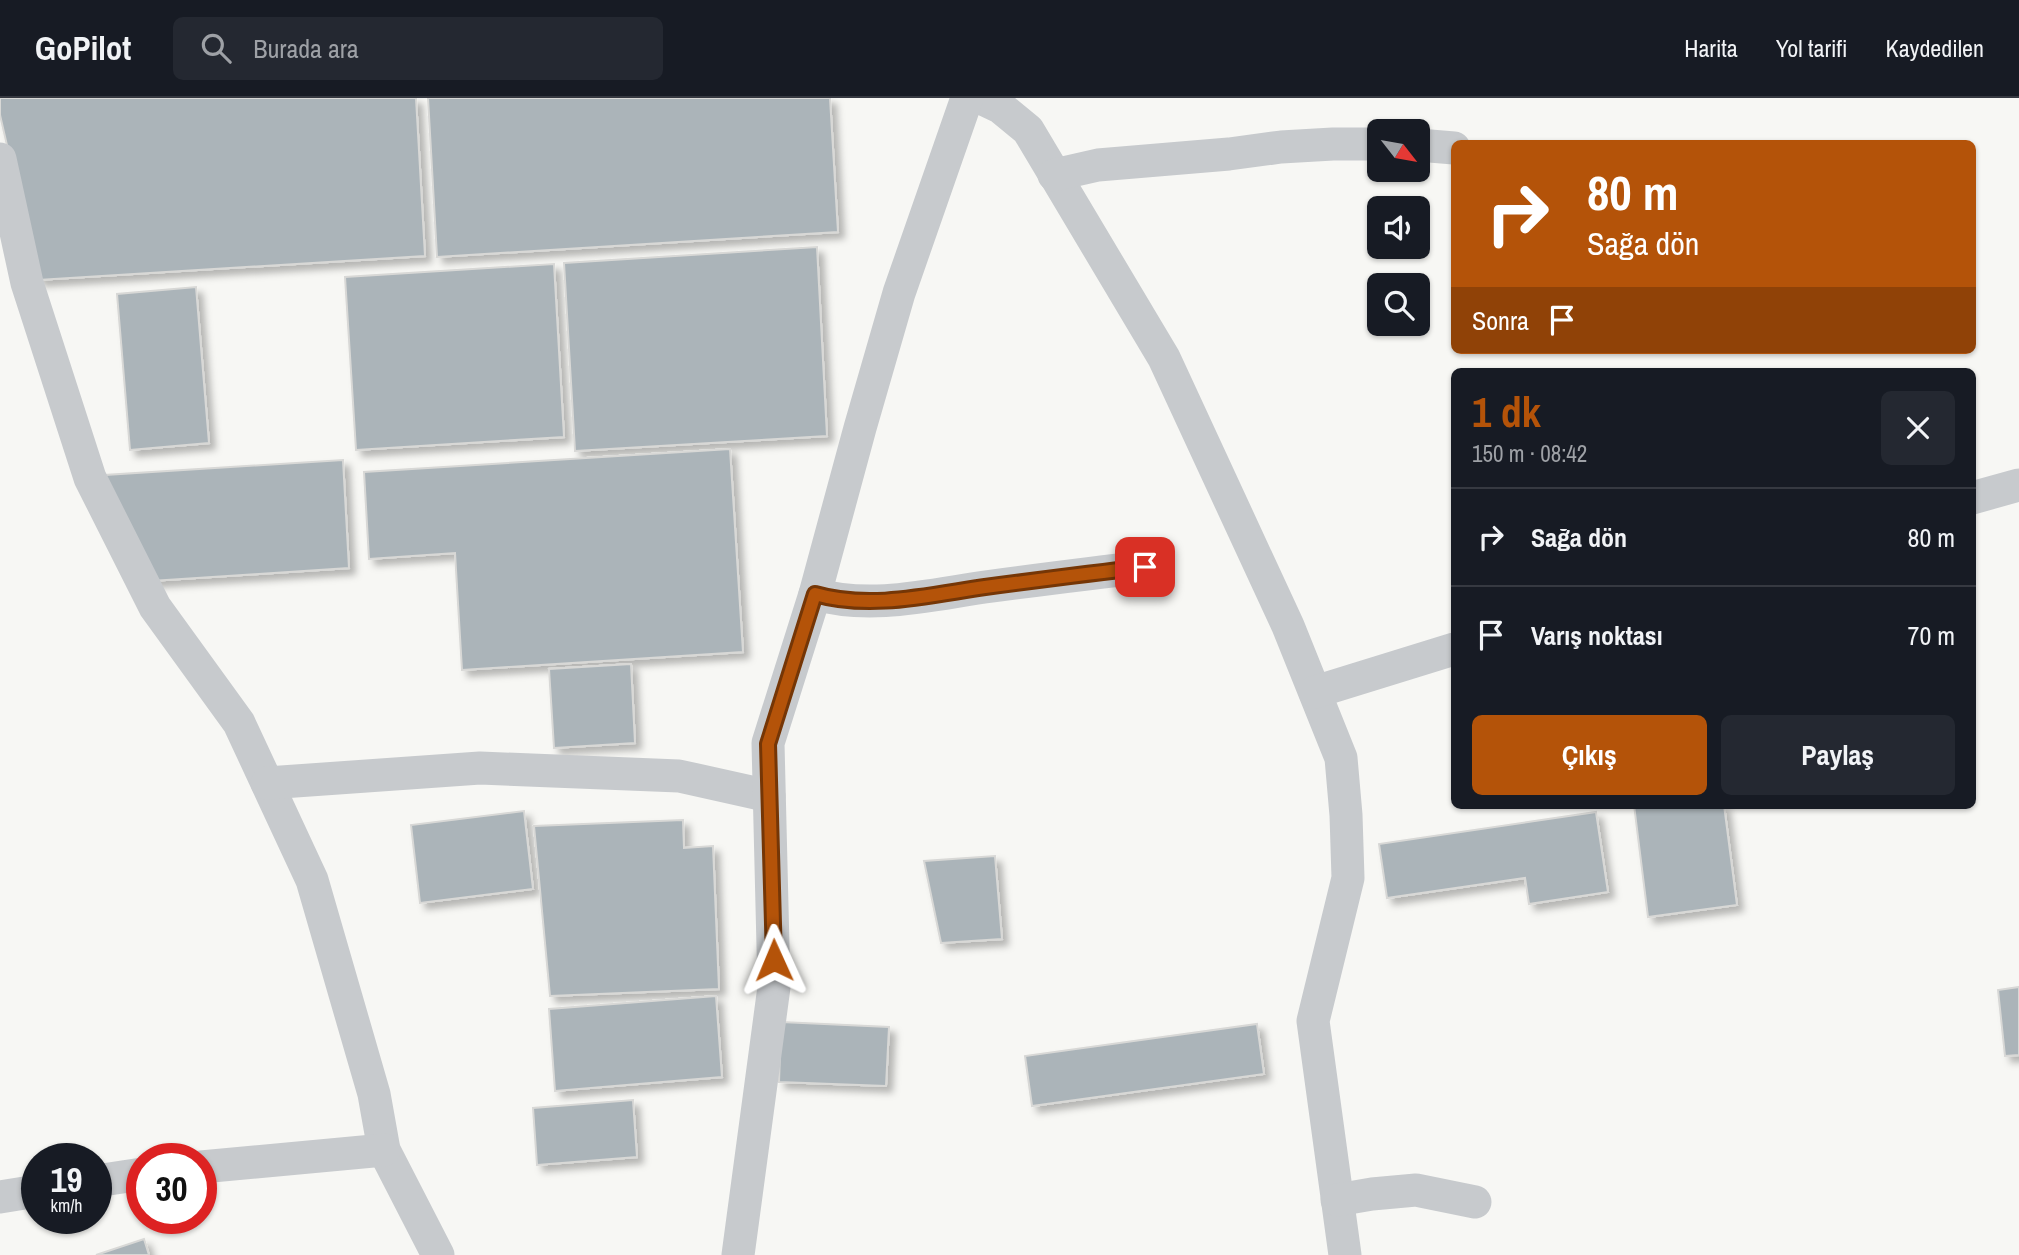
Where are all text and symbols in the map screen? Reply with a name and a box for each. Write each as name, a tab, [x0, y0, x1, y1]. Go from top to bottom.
search box	[173, 17, 663, 80]
text: GoPilot	[35, 26, 131, 70]
icon: search	[197, 29, 235, 67]
text: Burada ara	[253, 31, 359, 66]
text: Harita	[1684, 32, 1738, 64]
text: Yol tarifi	[1776, 32, 1848, 64]
text: Kaydedilen	[1886, 32, 1984, 64]
north arrow	[1367, 119, 1430, 182]
map controls	[1367, 119, 1430, 336]
text: 80 m	[1587, 159, 1679, 225]
icon: right	[1472, 168, 1563, 259]
button: sound	[1367, 196, 1430, 259]
text: Sağa dön	[1587, 222, 1699, 265]
button: search	[1367, 273, 1430, 336]
icon: arrive	[1543, 301, 1581, 339]
text: Sonra	[1472, 303, 1529, 338]
text: 1 dk	[1472, 384, 1541, 440]
button: close	[1881, 391, 1955, 465]
text: 150 m · 08:42	[1472, 438, 1587, 469]
icon: right	[1472, 518, 1510, 556]
text: Sağa dön	[1531, 520, 1627, 555]
text: 80 m	[1908, 520, 1955, 555]
pin	[1115, 537, 1175, 597]
icon: arrive	[1126, 548, 1164, 586]
icon: arrive	[1472, 616, 1510, 654]
text: Varış noktası	[1531, 618, 1663, 653]
text: 70 m	[1908, 618, 1955, 653]
button: Çıkış	[1472, 715, 1707, 795]
button: Paylaş	[1721, 715, 1955, 795]
position arrow	[737, 923, 811, 997]
speed limit sign: 30	[126, 1143, 217, 1234]
text: 19	[51, 1156, 82, 1203]
text: km/h	[51, 1193, 83, 1218]

